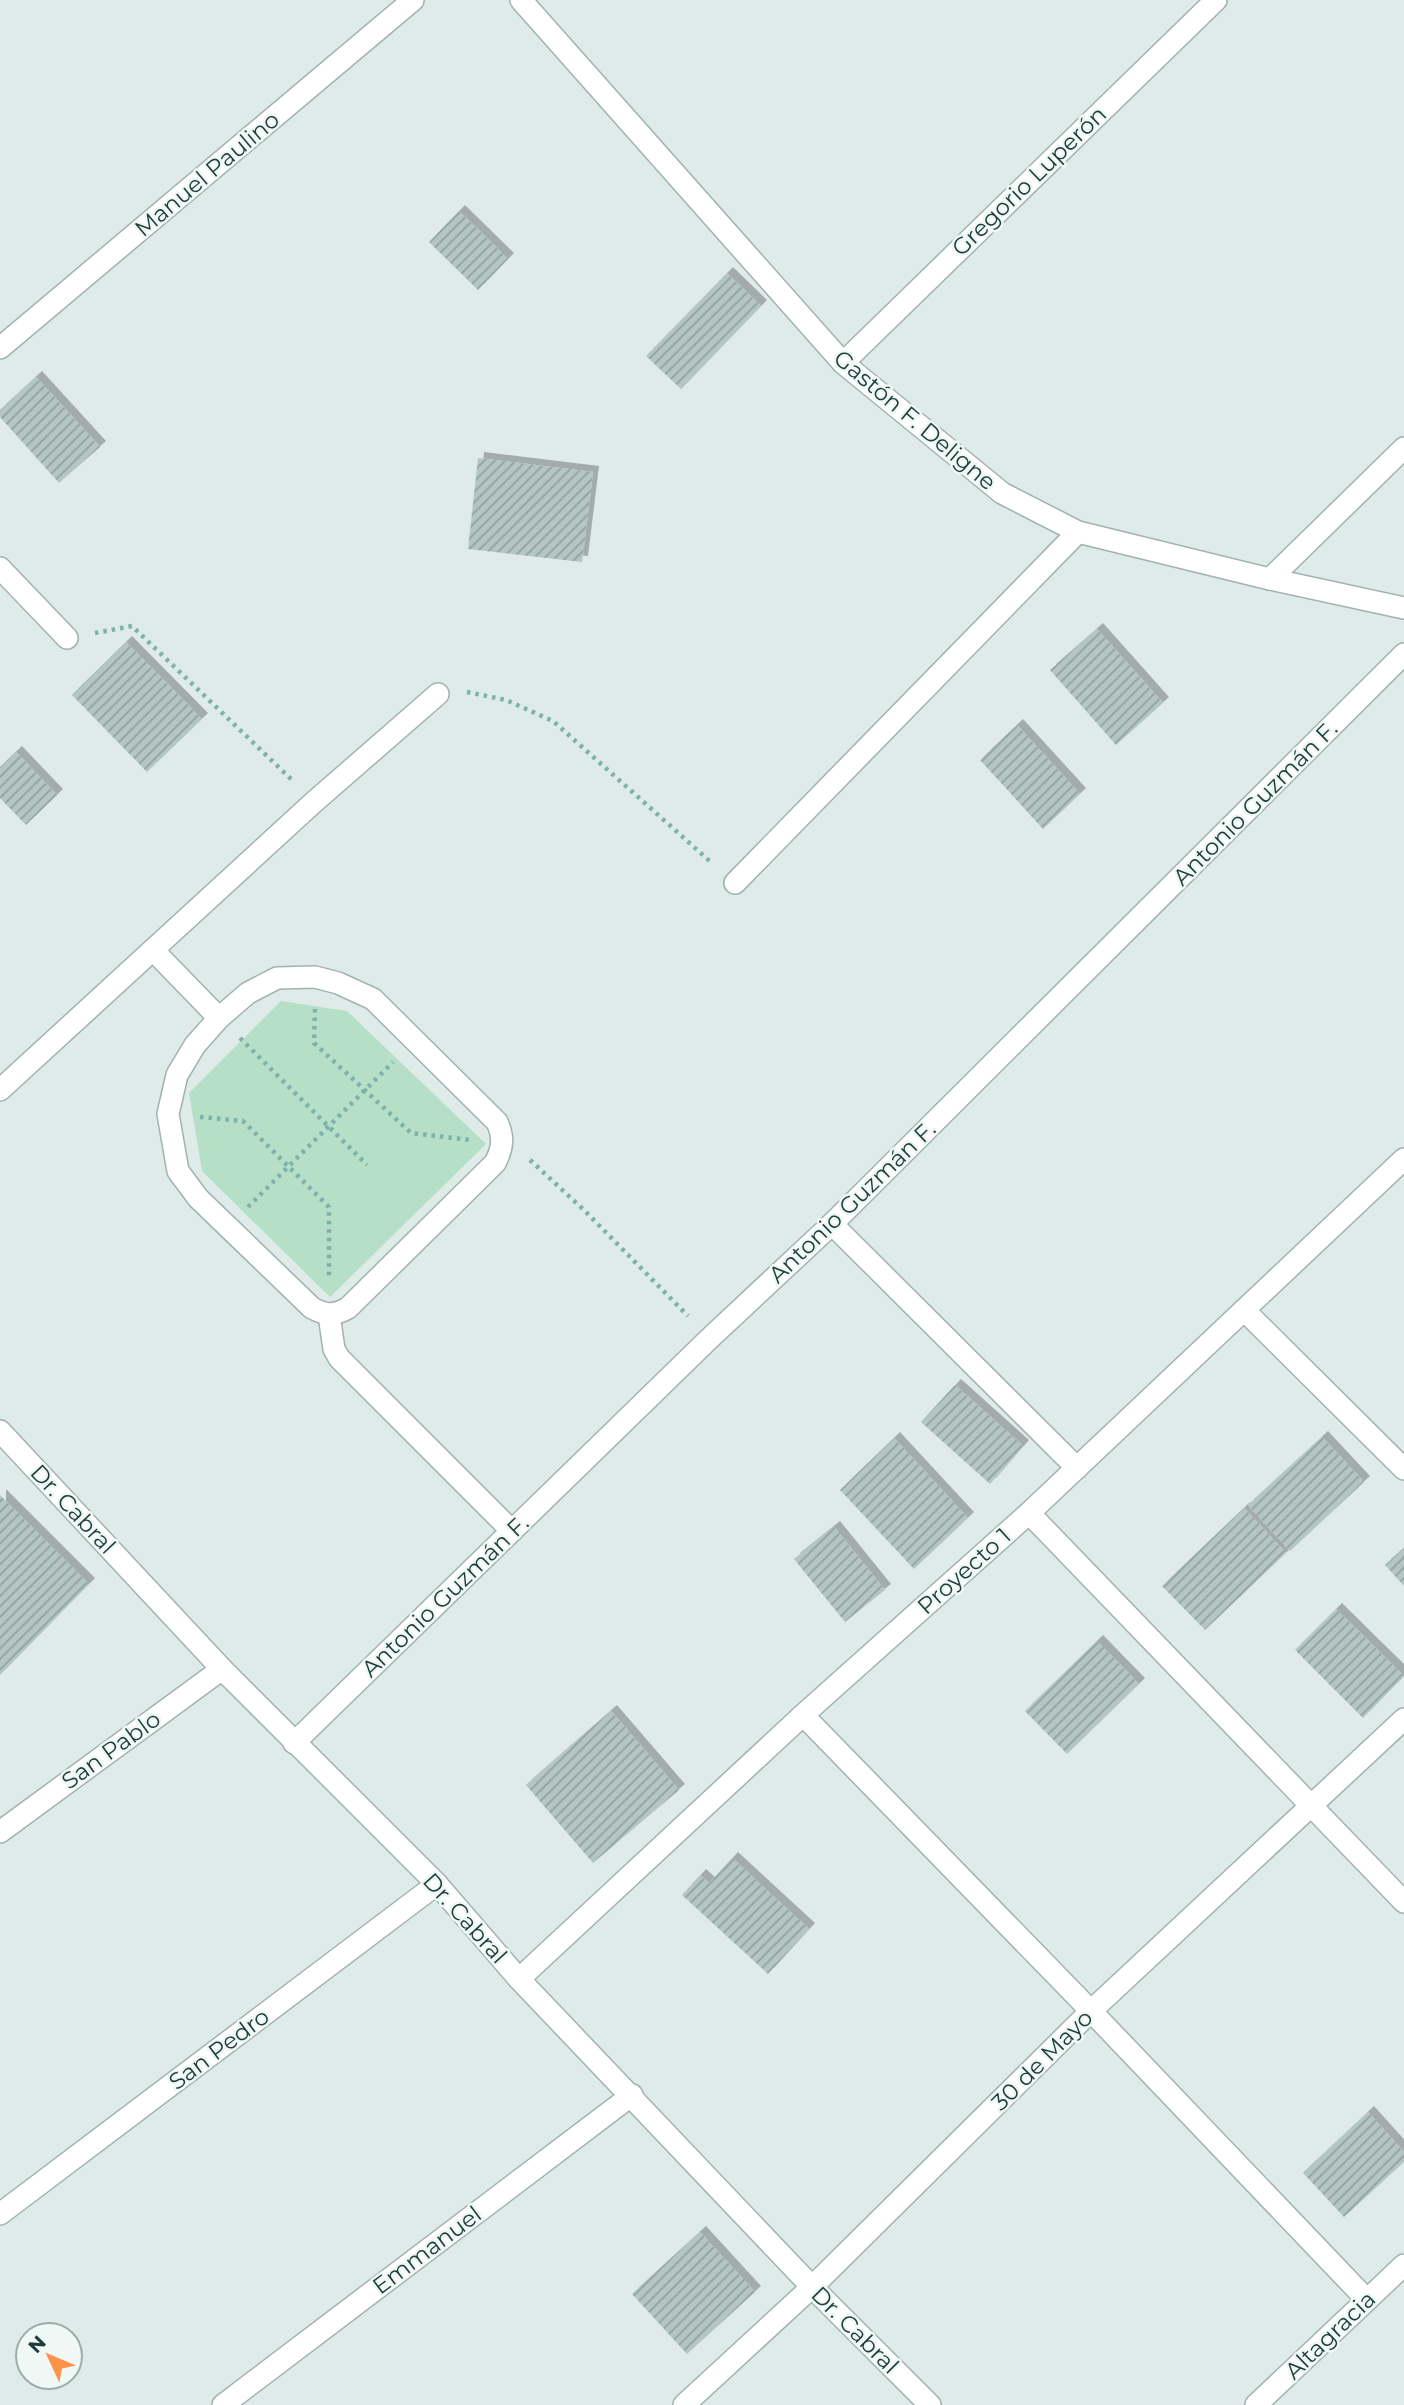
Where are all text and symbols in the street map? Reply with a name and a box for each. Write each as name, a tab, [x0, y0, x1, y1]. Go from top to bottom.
street label: Gregorio Luperón	[946, 100, 1112, 262]
street label: Manuel Paulino	[129, 105, 285, 243]
street label: Gastón F. Deligne	[828, 344, 1002, 496]
street label: Antonio Guzmán F.	[1167, 715, 1343, 891]
street label: Antonio Guzmán F.	[763, 1115, 941, 1289]
street label: Dr. Cabral	[24, 1458, 122, 1560]
street label: Antonio Guzmán F.	[356, 1509, 534, 1683]
street label: Proyecto 1	[912, 1522, 1016, 1620]
street label: San Pablo	[56, 1705, 166, 1795]
street label: Dr. Cabral	[417, 1867, 513, 1969]
street label: San Pedro	[163, 2002, 275, 2096]
street label: 30 de Mayo	[986, 2004, 1098, 2116]
street label: Emmanuel	[367, 2200, 487, 2300]
street label: Dr. Cabral	[805, 2280, 905, 2380]
street label: Altagracia	[1279, 2285, 1381, 2385]
north arrow	[14, 2321, 84, 2391]
text: N	[24, 2331, 51, 2358]

